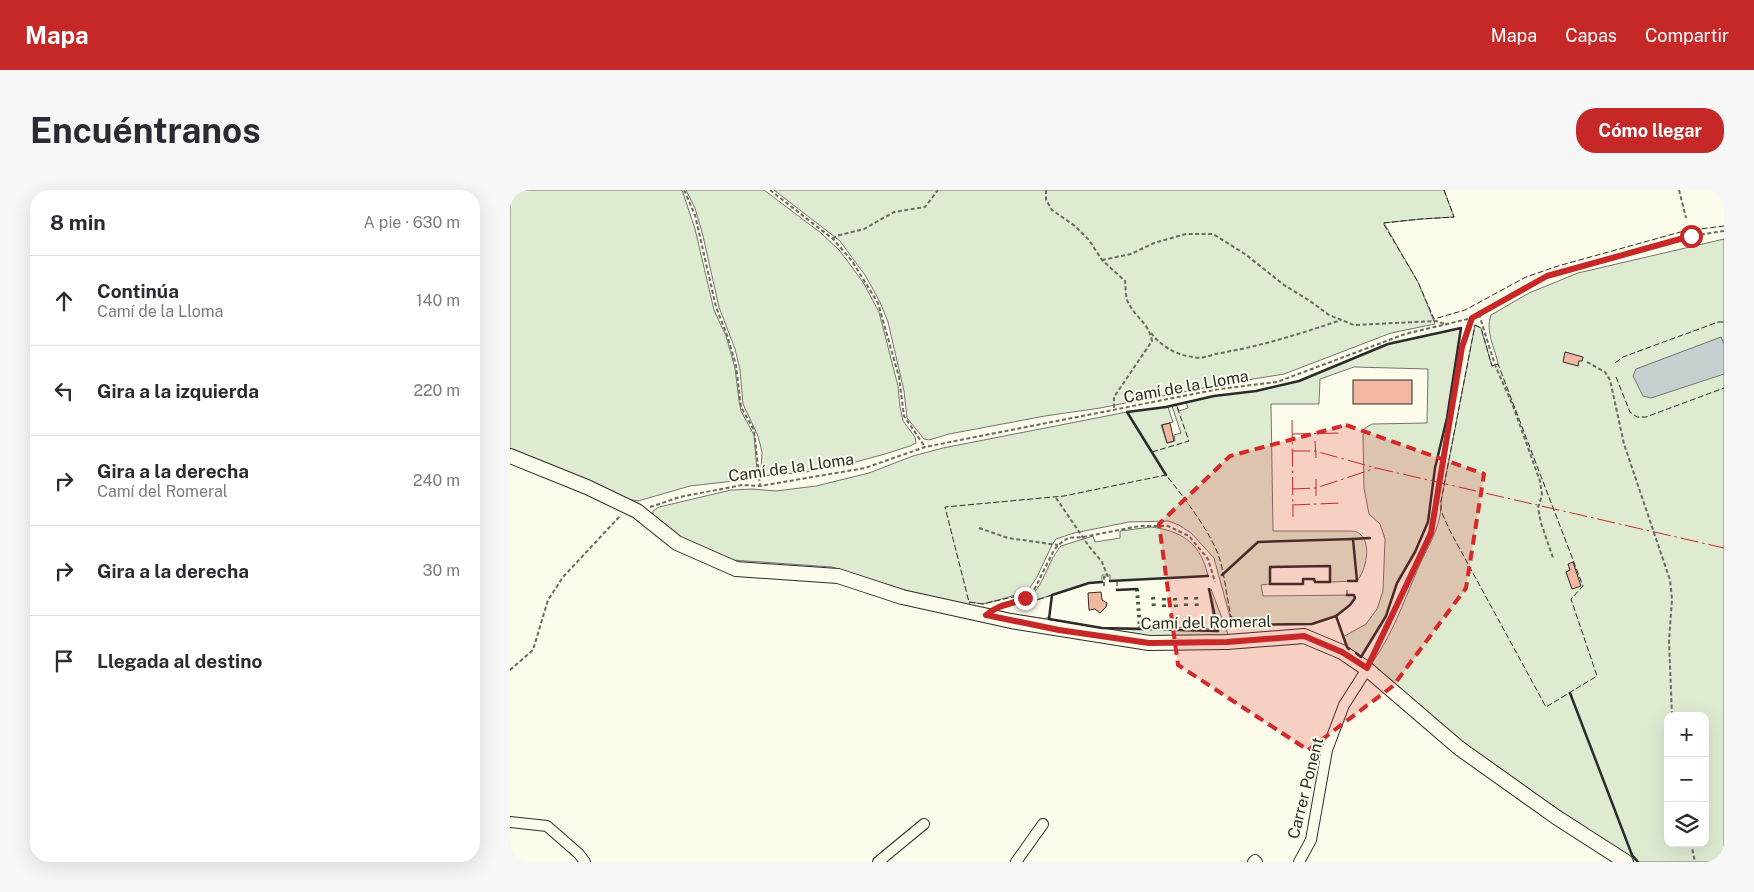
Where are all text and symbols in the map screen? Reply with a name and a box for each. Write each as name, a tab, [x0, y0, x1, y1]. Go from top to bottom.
text: Mapa	[25, 21, 89, 49]
text: Mapa	[1491, 25, 1537, 46]
text: Capas	[1565, 25, 1617, 46]
text: Compartir	[1645, 25, 1729, 46]
button: Cómo llegar	[1576, 108, 1724, 153]
text: Encuéntranos	[30, 110, 261, 151]
text: 8 min	[50, 210, 106, 235]
text: A pie · 630 m	[364, 213, 460, 232]
route start	[1680, 225, 1703, 248]
text: Continúa	[97, 280, 179, 302]
icon: ahead	[50, 287, 78, 315]
text: 140 m	[416, 291, 460, 310]
text: Camí de la Lloma	[97, 302, 223, 321]
street label: Camí de la Lloma	[1122, 366, 1250, 407]
icon: left	[50, 377, 78, 405]
text: Gira a la izquierda	[97, 380, 259, 402]
text: 220 m	[413, 381, 460, 400]
street label: Camí de la Lloma	[727, 449, 855, 486]
text: Gira a la derecha	[97, 460, 249, 482]
icon: right	[50, 467, 78, 495]
text: 240 m	[413, 471, 460, 490]
text: Camí del Romeral	[97, 482, 228, 501]
icon: right	[50, 557, 78, 585]
text: Gira a la derecha	[97, 560, 249, 582]
text: 30 m	[423, 561, 460, 580]
route end	[1014, 587, 1037, 610]
street label: Camí del Romeral	[1141, 612, 1272, 633]
icon: arrive	[50, 647, 78, 675]
text: Llegada al destino	[97, 650, 262, 672]
map controls	[1664, 712, 1709, 847]
button: +	[1664, 712, 1709, 757]
street label: Carrer Ponent	[1284, 735, 1327, 841]
button: −	[1664, 757, 1709, 802]
button: layers	[1664, 802, 1709, 847]

